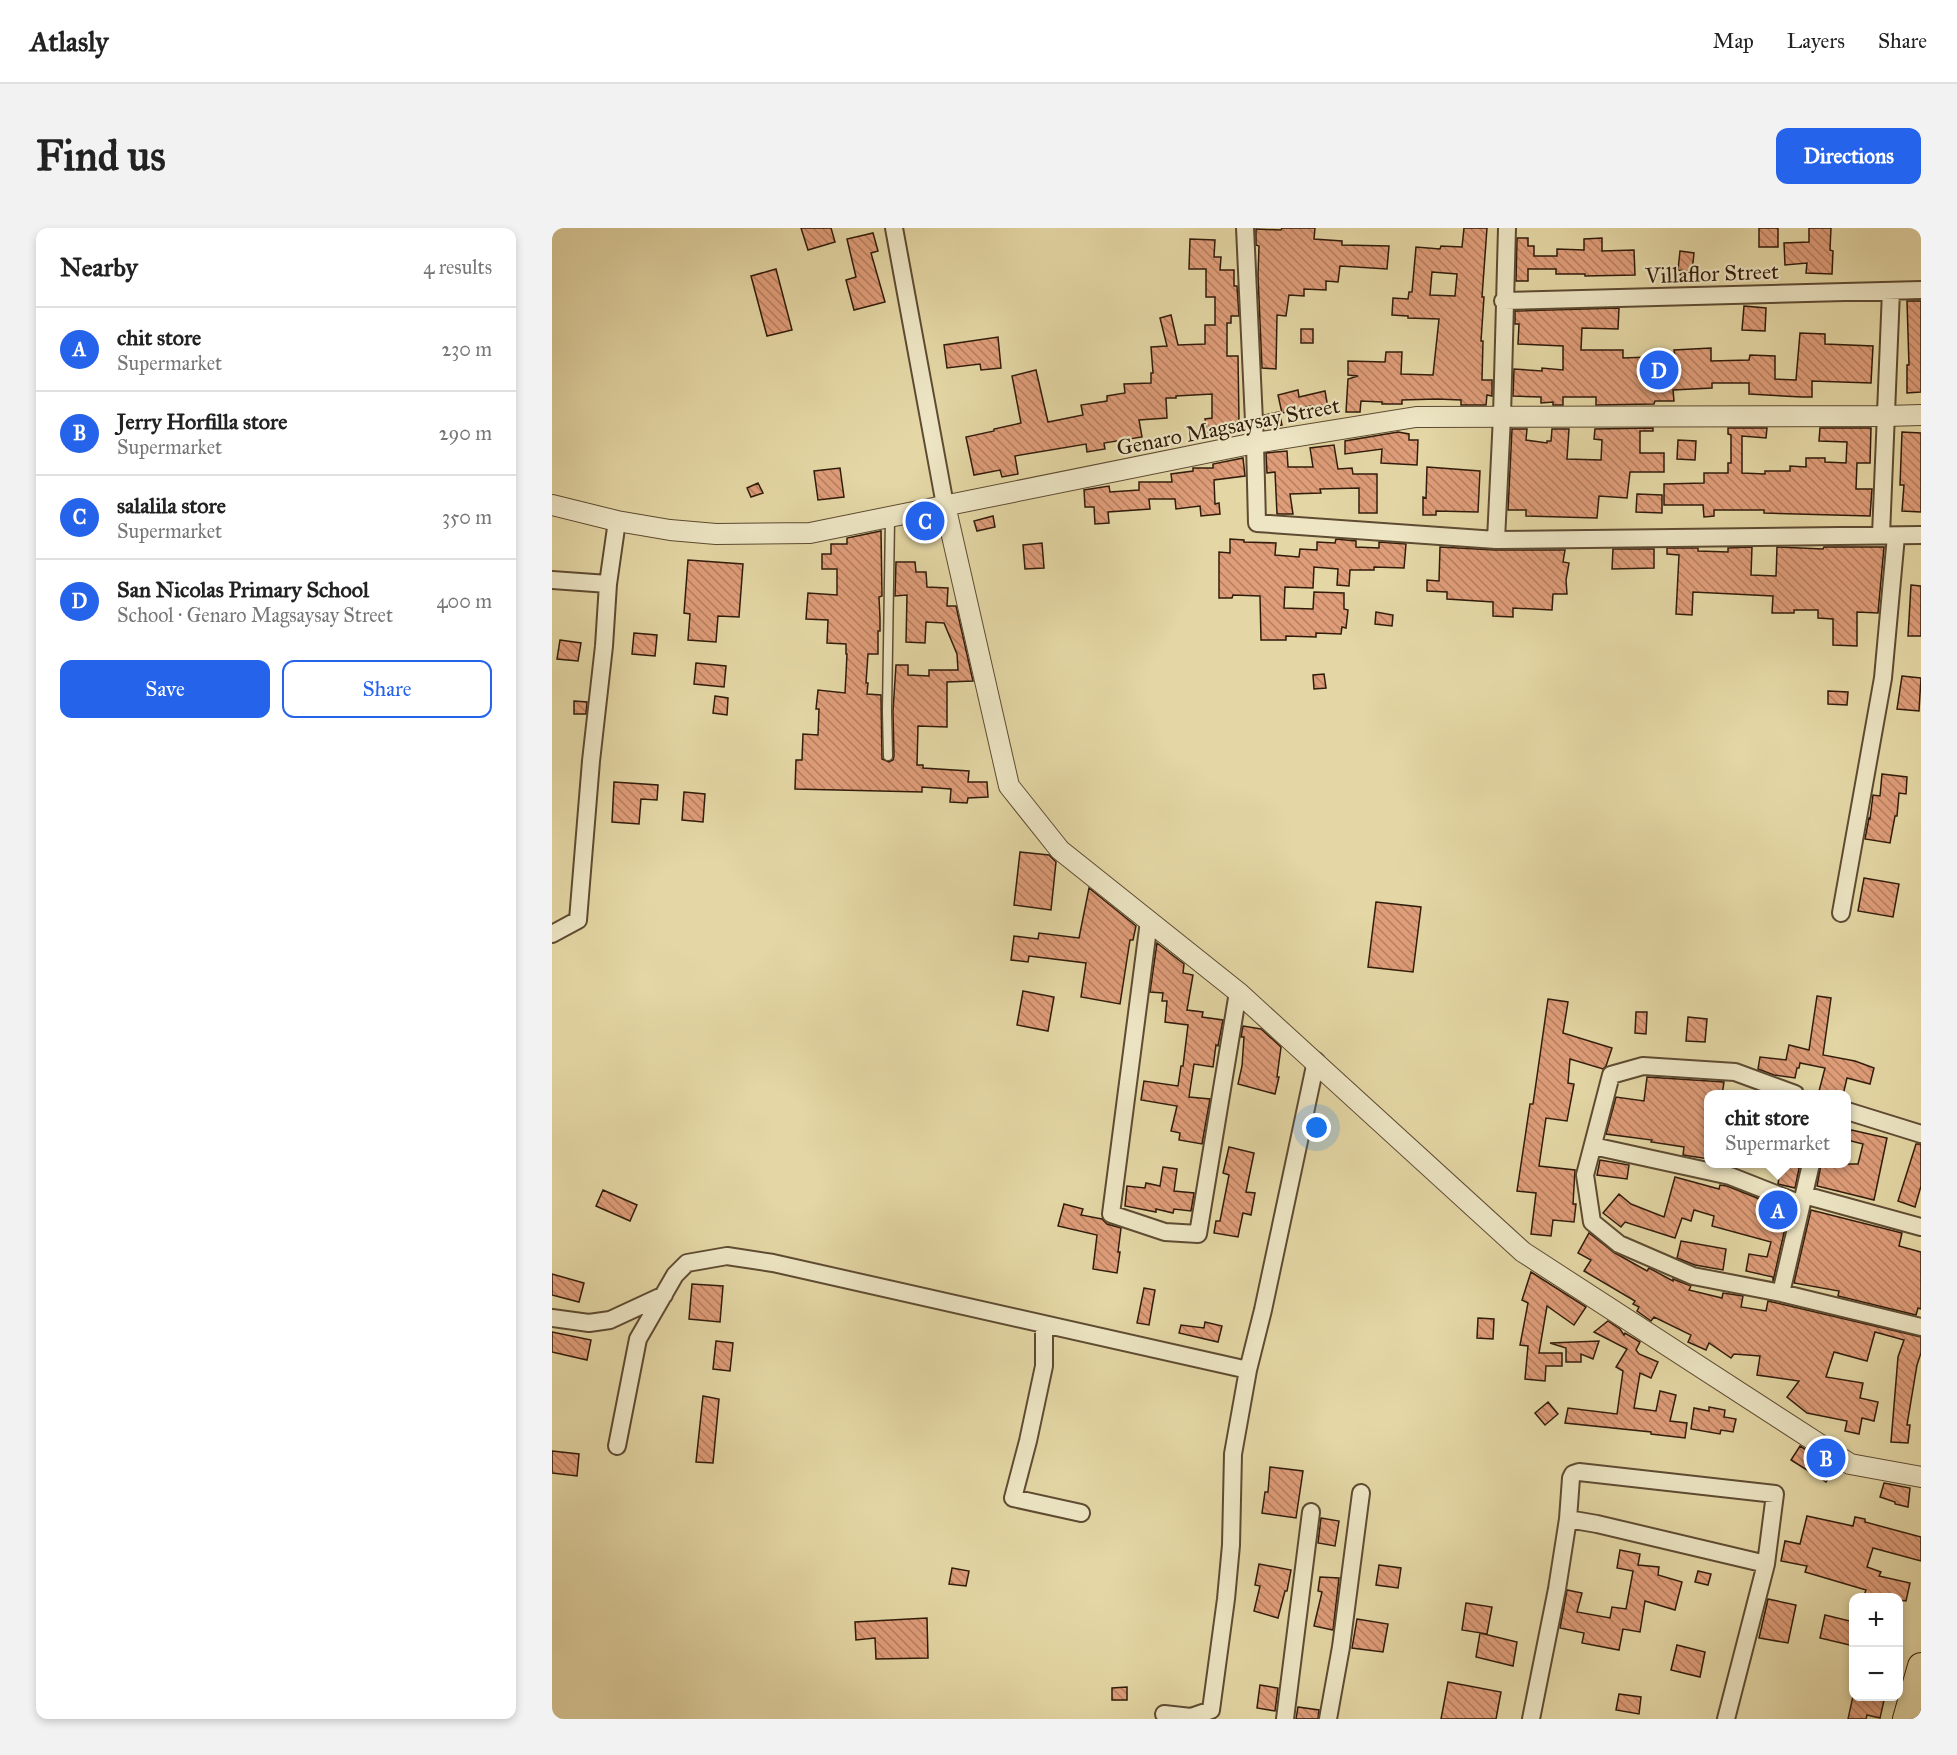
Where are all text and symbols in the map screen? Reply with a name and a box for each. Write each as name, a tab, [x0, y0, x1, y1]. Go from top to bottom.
text: Atlasly	[30, 24, 108, 59]
text: Map	[1713, 28, 1754, 54]
text: Layers	[1787, 28, 1845, 54]
text: Share	[1878, 28, 1927, 54]
button: Directions	[1776, 128, 1921, 184]
text: Find us	[36, 130, 166, 182]
text: Nearby	[60, 251, 138, 283]
text: 4 results	[423, 255, 492, 279]
street label: Villaflor Street	[1644, 258, 1780, 289]
text: chit store	[117, 324, 201, 351]
text: A	[73, 337, 86, 361]
text: 230 m	[441, 337, 492, 361]
pin: D	[1640, 348, 1678, 392]
text: Supermarket	[117, 351, 222, 375]
street label: Genaro Magsaysay Street	[1114, 392, 1342, 461]
text: Jerry Horfilla store	[117, 408, 287, 435]
text: B	[73, 421, 86, 445]
text: 290 m	[439, 421, 492, 445]
text: Supermarket	[117, 435, 222, 459]
text: salalila store	[117, 492, 226, 519]
pin: C	[906, 498, 944, 544]
text: C	[73, 505, 86, 529]
text: 350 m	[442, 505, 492, 529]
text: Supermarket	[117, 519, 222, 543]
text: San Nicolas Primary School	[117, 576, 369, 603]
text: D	[72, 589, 87, 613]
text: 400 m	[436, 589, 492, 613]
text: School · Genaro Magsaysay Street	[117, 603, 393, 627]
button: Save	[60, 660, 270, 718]
button: Share	[282, 660, 492, 718]
popup	[1704, 1090, 1851, 1168]
text: chit store	[1725, 1104, 1809, 1131]
your location	[1302, 1113, 1331, 1142]
text: Supermarket	[1725, 1131, 1830, 1155]
pin: A	[1758, 1188, 1798, 1232]
pin: B	[1806, 1436, 1846, 1480]
map controls	[1849, 1593, 1903, 1701]
button: +	[1849, 1593, 1903, 1647]
button: −	[1849, 1647, 1903, 1701]

